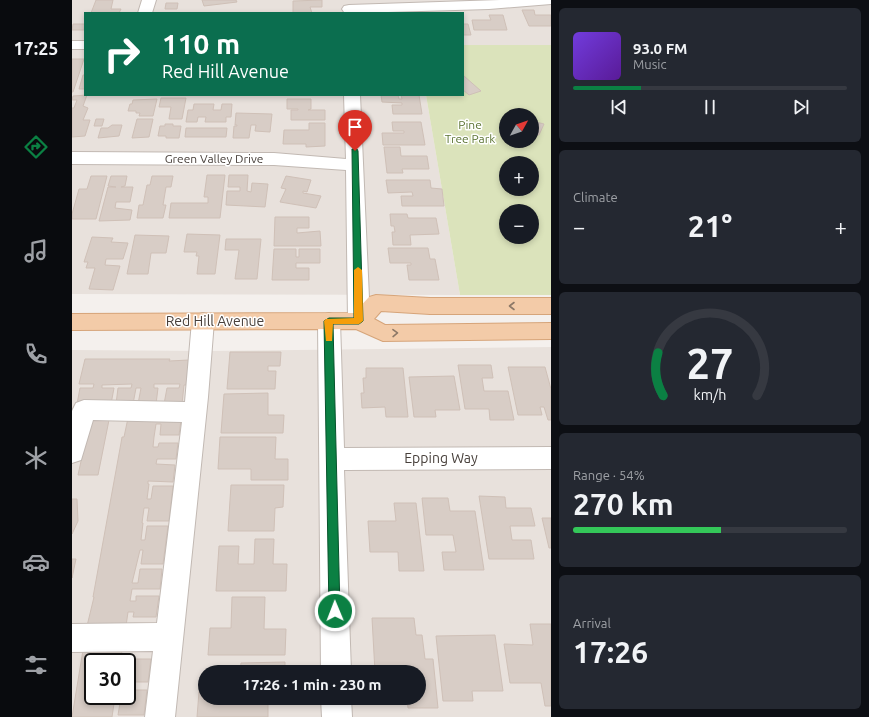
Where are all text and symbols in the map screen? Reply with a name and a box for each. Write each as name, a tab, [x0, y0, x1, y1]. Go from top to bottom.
icon: right	[96, 28, 148, 80]
text: 110 m	[162, 28, 240, 59]
text: 17:25	[13, 38, 59, 58]
text: 93.0 FM	[633, 40, 687, 57]
text: Music	[633, 57, 667, 71]
text: Red Hill Avenue	[162, 61, 289, 81]
icon: previous	[608, 96, 630, 118]
icon: pause	[699, 96, 721, 118]
icon: next	[790, 96, 812, 118]
north arrow	[499, 108, 539, 148]
map controls	[499, 108, 539, 244]
pin	[338, 110, 372, 151]
icon: arrive	[344, 116, 366, 138]
park label: Pine Tree Park	[445, 118, 495, 145]
icon: directions	[22, 133, 50, 161]
street label: Green Valley Drive	[165, 152, 263, 165]
button: +	[499, 156, 539, 196]
text: Climate	[573, 190, 618, 204]
button: −	[499, 204, 539, 244]
text: 21°	[688, 209, 732, 243]
text: −	[573, 214, 585, 239]
text: +	[835, 214, 847, 239]
icon: music	[22, 237, 50, 265]
one-way arrow	[509, 302, 515, 310]
street label: Red Hill Avenue	[166, 313, 264, 329]
one-way arrow	[392, 329, 398, 337]
icon: phone	[22, 340, 50, 368]
text: 27	[687, 340, 733, 387]
text: km/h	[694, 387, 726, 403]
icon: climate	[22, 444, 50, 472]
street label: Epping Way	[404, 450, 478, 466]
text: Range · 54%	[573, 468, 645, 482]
text: 270 km	[573, 487, 674, 521]
icon: car	[22, 548, 50, 576]
position arrow	[314, 590, 356, 632]
text: Arrival	[573, 616, 611, 630]
text: 17:26	[573, 635, 648, 669]
icon: filters	[22, 651, 50, 679]
speed limit sign: 30	[84, 653, 136, 705]
text: 17:26 · 1 min · 230 m	[243, 676, 381, 693]

